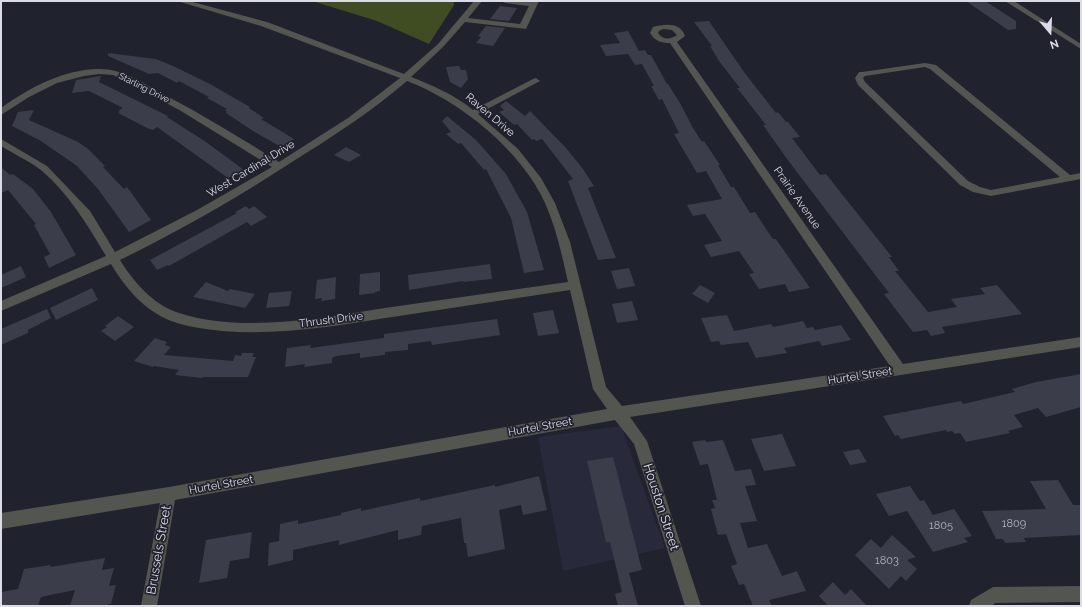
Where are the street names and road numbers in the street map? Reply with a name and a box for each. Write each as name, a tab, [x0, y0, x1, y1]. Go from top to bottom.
street label: Starling Drive	[117, 71, 171, 105]
street label: Raven Drive	[463, 90, 517, 140]
street label: West Cardinal Drive	[205, 138, 297, 200]
street label: Prairie Avenue	[771, 164, 823, 232]
street label: Thrush Drive	[298, 310, 364, 330]
street label: Hurtel Street	[827, 364, 893, 388]
street label: Hurtel Street	[507, 415, 573, 439]
street label: Houston Street	[640, 462, 682, 552]
street label: Hurtel Street	[188, 473, 254, 497]
street label: Brussels Street	[143, 504, 175, 596]

